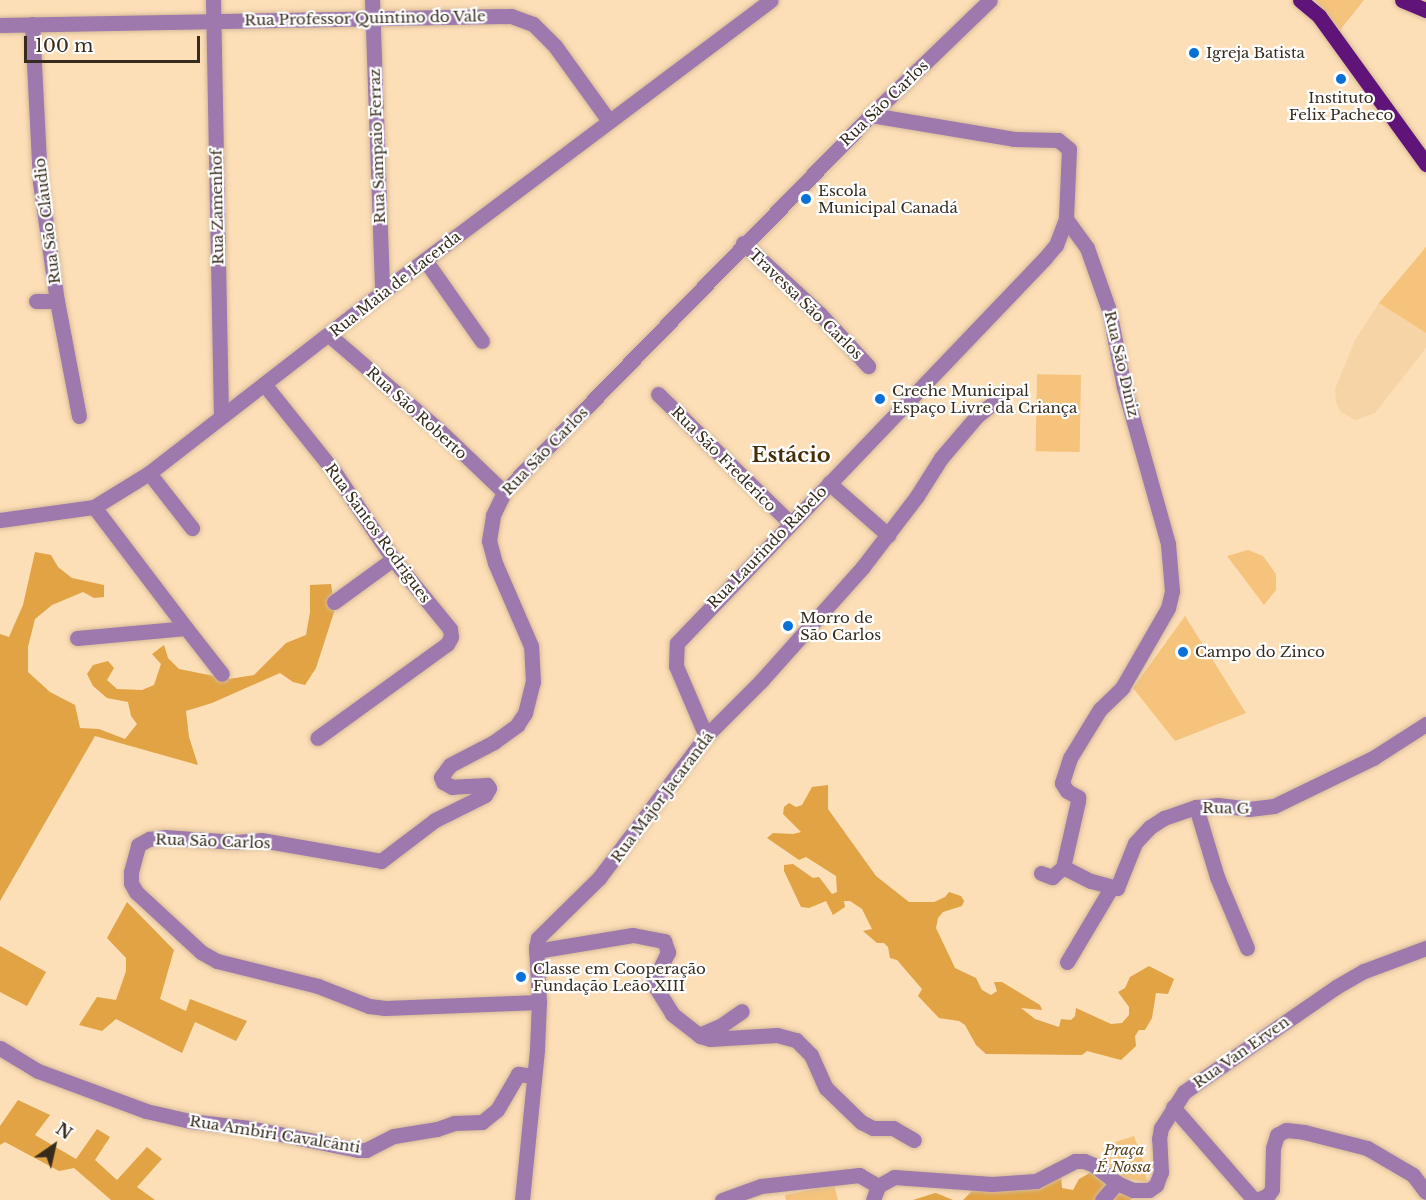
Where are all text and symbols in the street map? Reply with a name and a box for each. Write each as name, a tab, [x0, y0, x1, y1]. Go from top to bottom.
street label: Rua Professor Quintino do Vale	[244, 7, 486, 29]
scale bar	[27, 24, 202, 62]
text: 100 m	[35, 35, 93, 57]
place label: Igreja Batista	[1206, 44, 1305, 62]
marker: Igreja Batista	[1187, 46, 1201, 60]
street label: Rua São Carlos	[836, 56, 932, 150]
street label: Rua Sampaio Ferraz	[365, 68, 389, 224]
marker: Instituto Felix Pacheco	[1334, 72, 1348, 86]
place label: Instituto Felix Pacheco	[1289, 88, 1393, 123]
street label: Rua Zamenhof	[207, 149, 227, 265]
street label: Rua São Cláudio	[30, 157, 64, 285]
place label: Escola Municipal Canadá	[818, 181, 958, 216]
marker: Escola Municipal Canadá	[799, 192, 813, 206]
street label: Rua Maia de Lacerda	[326, 227, 464, 341]
street label: Travessa São Carlos	[745, 245, 867, 363]
street label: Rua São Diniz	[1101, 309, 1143, 419]
street label: Rua São Roberto	[363, 363, 471, 463]
place label: Creche Municipal Espaço Livre da Criança	[892, 381, 1077, 416]
marker: Creche Municipal Espaço Livre da Criança	[873, 392, 887, 406]
street label: Rua São Carlos	[498, 403, 592, 499]
street label: Rua São Frederico	[668, 403, 780, 515]
district label: Estácio	[751, 442, 831, 468]
street label: Rua Santos Rodrigues	[321, 460, 435, 606]
street label: Rua Laurindo Rabelo	[704, 482, 830, 612]
place label: Morro de São Carlos	[800, 608, 881, 643]
marker: Morro de São Carlos	[781, 619, 795, 633]
place label: Campo do Zinco	[1195, 643, 1325, 661]
marker: Campo do Zinco	[1176, 645, 1190, 659]
street label: Rua Major Jacarandá	[607, 728, 717, 866]
street label: Rua G	[1202, 799, 1250, 817]
street label: Rua São Carlos	[155, 830, 271, 852]
place label: Classe em Cooperação Fundação Leão XIII	[533, 959, 706, 994]
marker: Classe em Cooperação Fundação Leão XIII	[514, 970, 528, 984]
street label: Rua Van Erven	[1189, 1012, 1293, 1092]
street label: Rua Ambíri Cavalcânti	[188, 1112, 362, 1156]
north arrow	[24, 1116, 84, 1176]
text: N	[52, 1119, 76, 1144]
park label: Praça É Nossa	[1096, 1140, 1152, 1175]

